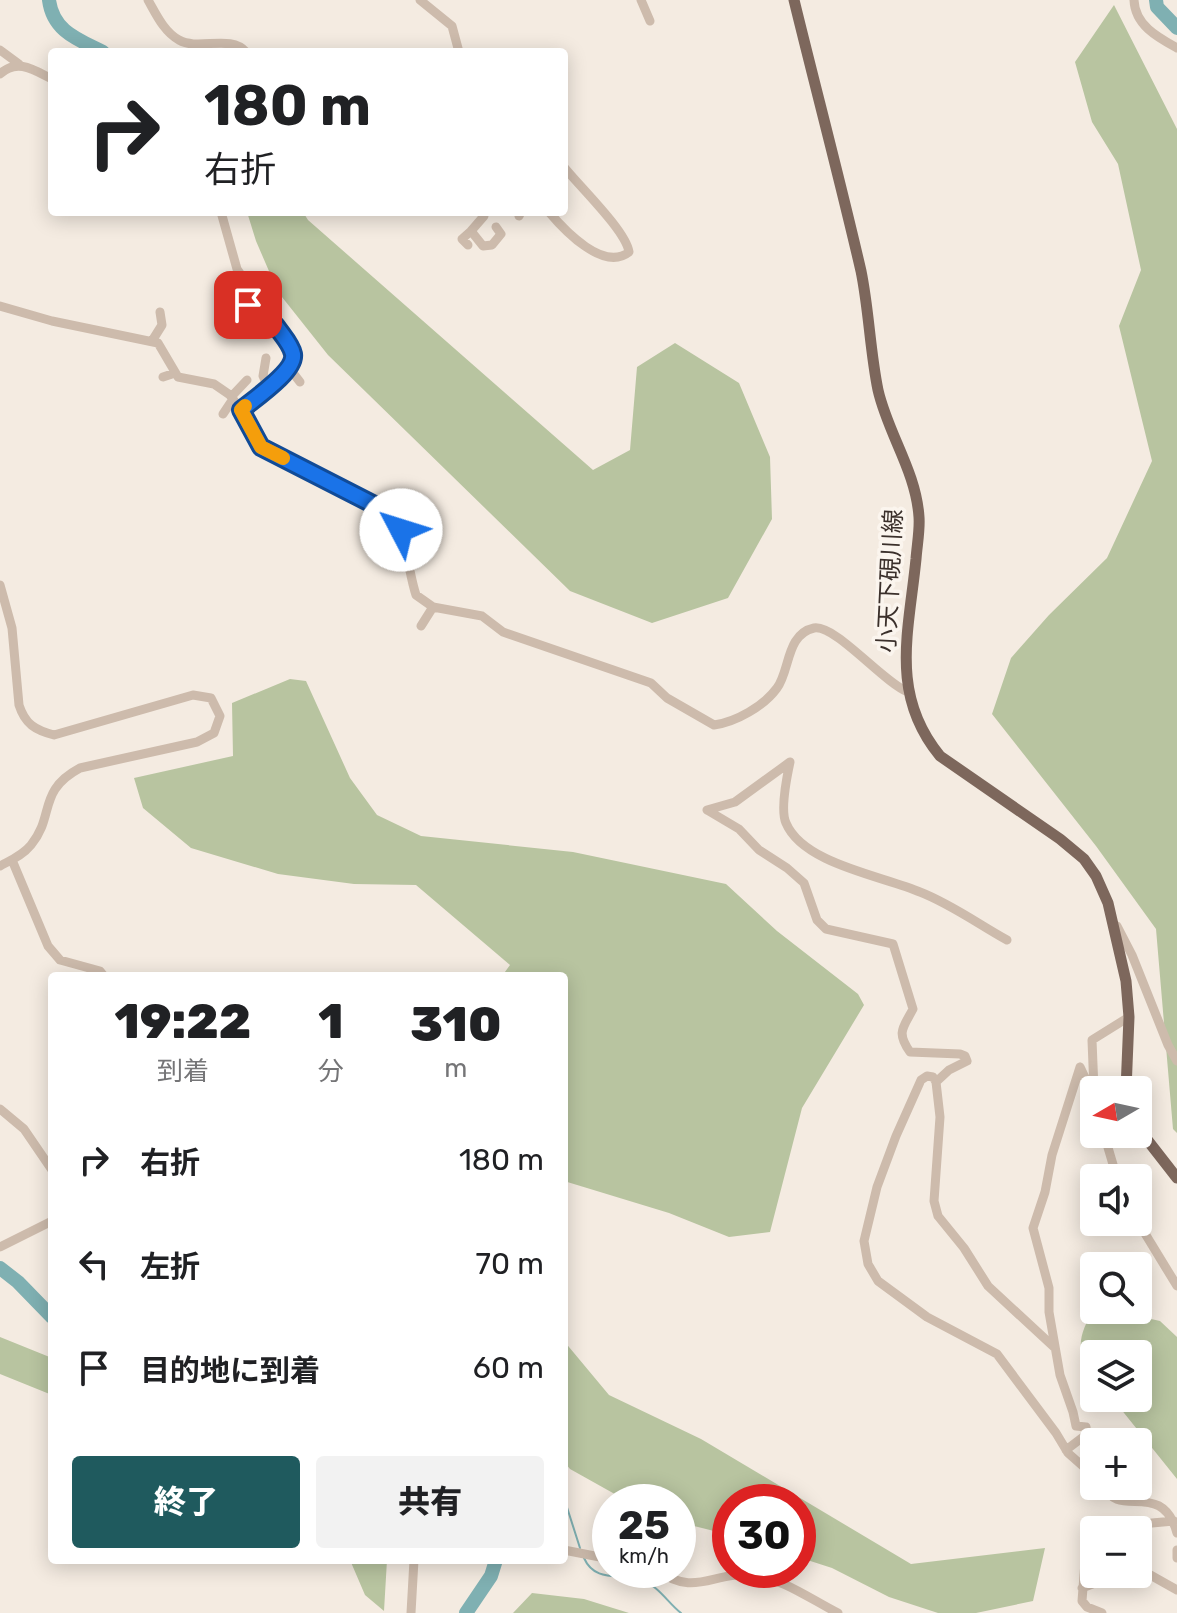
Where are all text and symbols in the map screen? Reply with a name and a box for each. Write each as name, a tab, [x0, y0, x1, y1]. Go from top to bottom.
text: 180 m	[204, 73, 371, 139]
icon: right	[72, 80, 176, 184]
text: 右折	[204, 148, 276, 191]
pin	[214, 271, 282, 339]
icon: arrive	[226, 283, 270, 327]
position arrow	[359, 488, 443, 572]
street label: 小天下硯川線	[872, 508, 908, 654]
text: 19:22	[115, 993, 251, 1050]
text: 1	[318, 993, 343, 1050]
text: 310	[410, 996, 501, 1053]
text: m	[444, 1053, 467, 1084]
text: 到着	[157, 1056, 209, 1087]
text: 分	[318, 1056, 344, 1087]
north arrow	[1080, 1076, 1152, 1148]
map controls	[1080, 1076, 1152, 1588]
icon: right	[72, 1138, 116, 1182]
text: 180 m	[459, 1142, 544, 1178]
text: 右折	[140, 1145, 200, 1181]
button: sound	[1080, 1164, 1152, 1236]
icon: left	[72, 1242, 116, 1286]
text: 70 m	[476, 1246, 544, 1282]
text: 左折	[140, 1249, 200, 1285]
button: search	[1080, 1252, 1152, 1324]
button: layers	[1080, 1340, 1152, 1412]
icon: arrive	[72, 1346, 116, 1390]
text: 60 m	[473, 1350, 544, 1386]
text: 目的地に到着	[140, 1353, 320, 1389]
button: +	[1080, 1428, 1152, 1500]
button: 終了	[72, 1456, 300, 1548]
button: 共有	[316, 1456, 544, 1548]
speed limit sign: 30	[712, 1484, 816, 1588]
text: 25	[618, 1502, 670, 1549]
button: −	[1080, 1516, 1152, 1588]
text: km/h	[619, 1544, 669, 1568]

